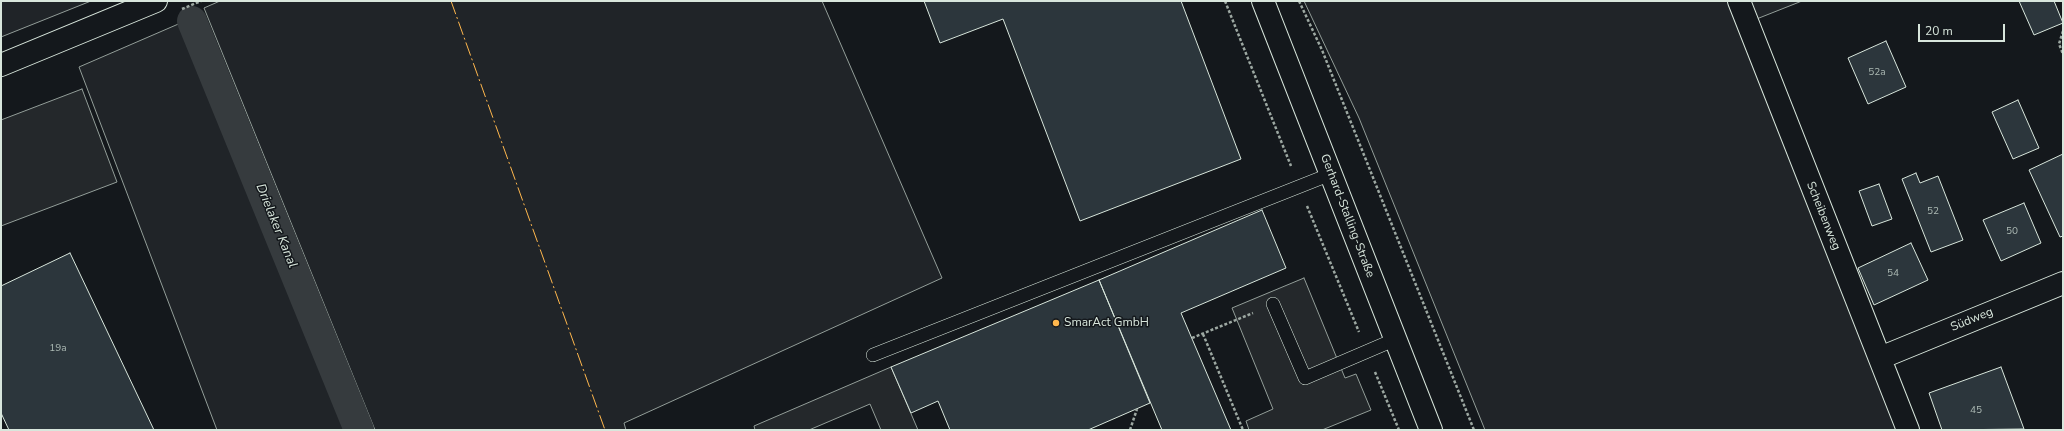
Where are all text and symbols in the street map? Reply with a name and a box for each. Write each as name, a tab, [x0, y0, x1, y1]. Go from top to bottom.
scale bar	[1920, 16, 2007, 42]
text: 20 m	[1925, 23, 1953, 39]
house number: 52a	[1868, 67, 1886, 79]
street label: Gerhard-Stalling-Straße	[1317, 152, 1377, 280]
street label: Scheibenweg	[1803, 180, 1843, 252]
water label: Drielaker Kanal	[252, 182, 300, 270]
house number: 52	[1927, 206, 1939, 218]
house number: 50	[2006, 226, 2018, 238]
house number: 54	[1887, 268, 1899, 280]
street label: Südweg	[1949, 305, 1995, 335]
place label: SmarAct GmbH	[1064, 316, 1149, 330]
marker: SmarAct GmbH	[1051, 318, 1061, 328]
house number: 19a	[49, 343, 67, 355]
house number: 45	[1970, 405, 1982, 417]

